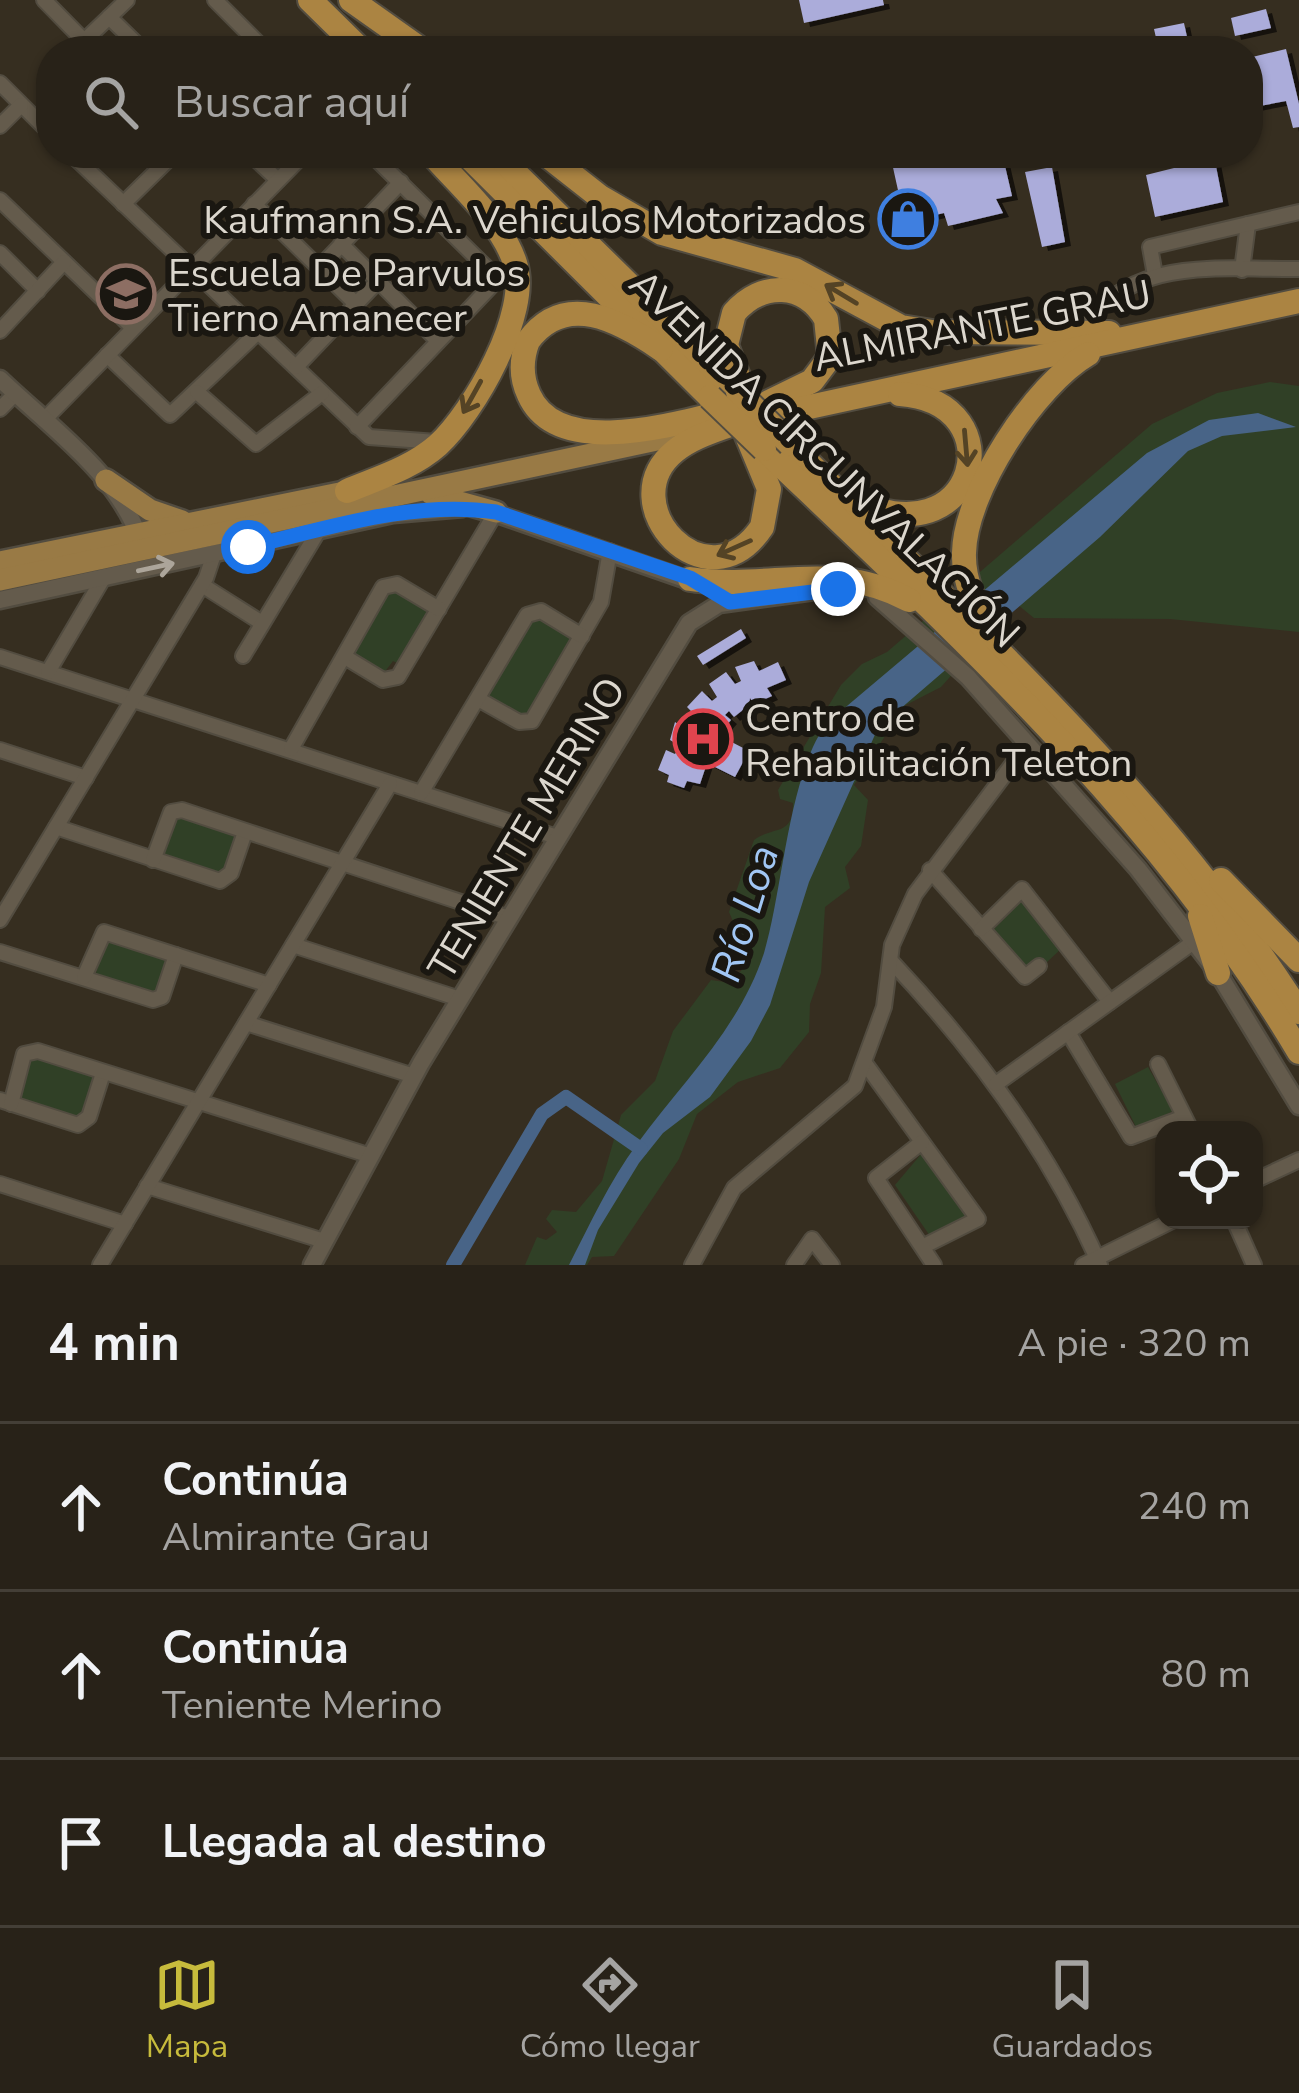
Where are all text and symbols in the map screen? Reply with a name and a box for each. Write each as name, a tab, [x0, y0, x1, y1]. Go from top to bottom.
search box	[36, 36, 1263, 168]
icon: search	[78, 69, 144, 135]
text: Buscar aquí	[174, 72, 409, 133]
shop icon: Kaufmann S.A. Vehiculos Motorizados	[877, 188, 939, 250]
place label: Kaufmann S.A. Vehiculos Motorizados	[203, 194, 866, 247]
place label: Escuela De Parvulos Tierno Amanecer	[168, 247, 525, 345]
street label: AVENIDA CIRCUNVALACIÓN	[617, 258, 1031, 660]
school or university icon: Escuela De Parvulos Tierno Amanecer	[95, 263, 157, 325]
street label: ALMIRANTE GRAU	[809, 268, 1156, 385]
one-way arrow	[825, 282, 859, 306]
one-way arrow	[460, 379, 483, 414]
one-way arrow	[954, 428, 977, 467]
route start	[221, 520, 275, 574]
one-way arrow	[717, 539, 753, 561]
one-way arrow	[136, 554, 174, 577]
route end	[811, 562, 865, 616]
street label: TENIENTE MERINO	[416, 668, 639, 990]
place label: Centro de Rehabilitación Teleton	[745, 692, 1133, 790]
hospital icon: Centro de Rehabilitación Teleton	[672, 708, 734, 770]
water label: Río Loa	[698, 838, 793, 989]
map controls	[1155, 1121, 1263, 1229]
button: locate	[1155, 1121, 1263, 1229]
text: 4 min	[48, 1308, 180, 1378]
text: A pie · 320 m	[1017, 1317, 1251, 1370]
text: Continúa	[162, 1450, 349, 1511]
icon: ahead	[48, 1474, 114, 1540]
text: 240 m	[1137, 1480, 1251, 1533]
text: Almirante Grau	[162, 1511, 430, 1564]
text: Continúa	[162, 1618, 349, 1679]
icon: ahead	[48, 1642, 114, 1708]
text: 80 m	[1161, 1648, 1251, 1701]
text: Teniente Merino	[162, 1679, 443, 1732]
icon: arrive	[48, 1810, 114, 1876]
text: Llegada al destino	[162, 1812, 547, 1873]
tab: Mapa	[146, 1952, 228, 2069]
tab: Cómo llegar	[520, 1952, 700, 2069]
tab: Guardados	[991, 1952, 1153, 2069]

